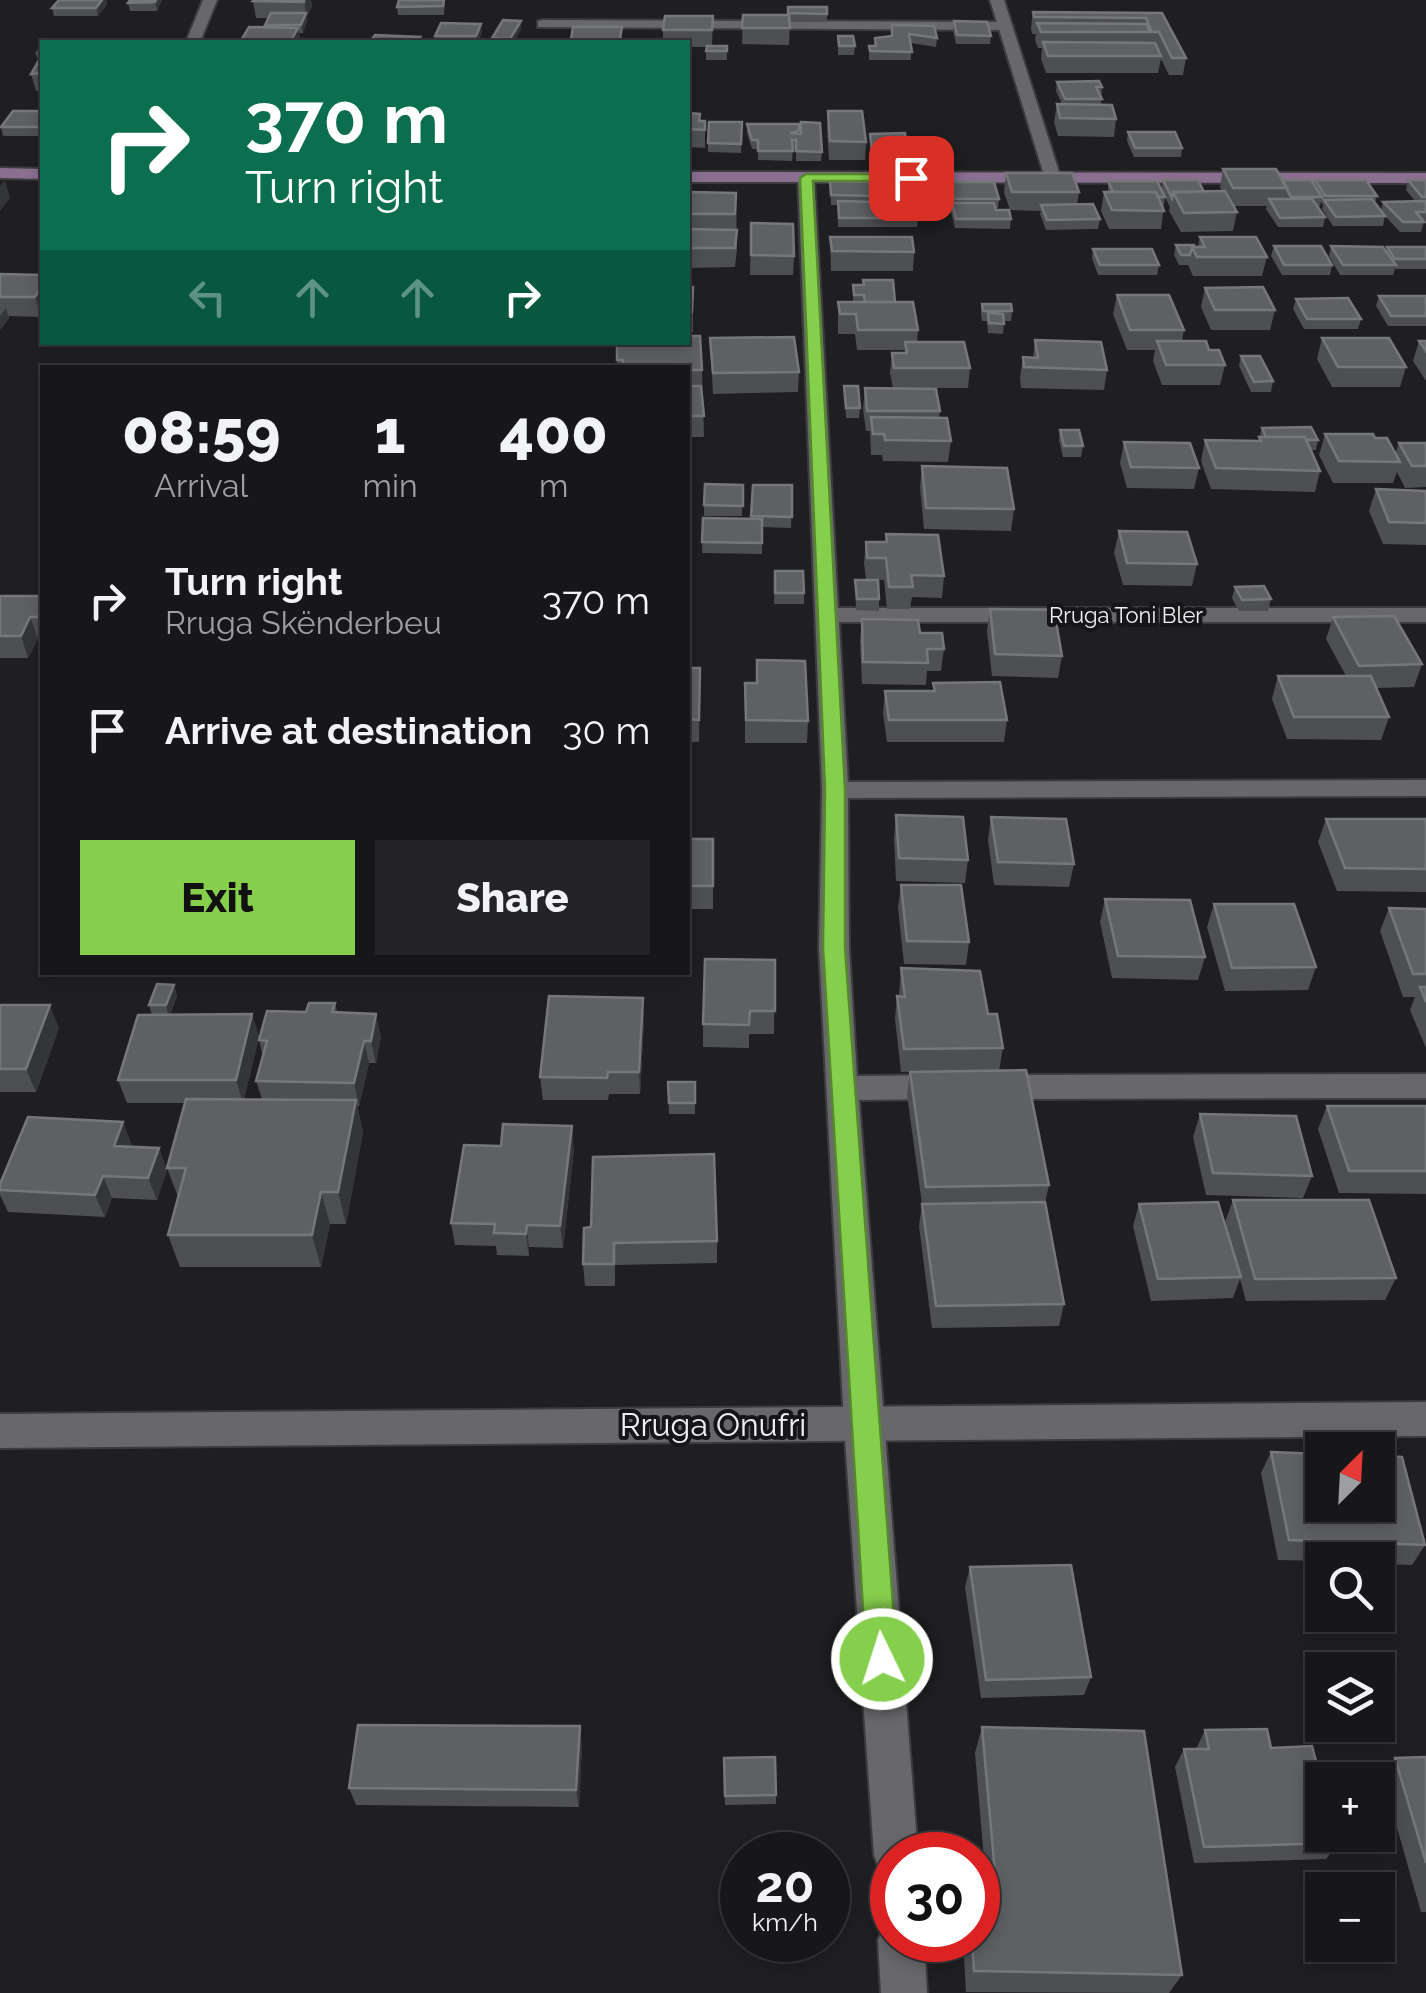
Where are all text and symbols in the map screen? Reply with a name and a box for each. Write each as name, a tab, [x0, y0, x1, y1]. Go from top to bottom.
text: 370 m	[245, 77, 448, 159]
icon: right	[80, 80, 210, 210]
pin	[869, 136, 954, 221]
icon: arrive	[884, 151, 939, 206]
text: Turn right	[245, 161, 443, 214]
icon: left	[180, 270, 235, 325]
icon: ahead	[285, 270, 340, 325]
icon: ahead	[390, 270, 445, 325]
icon: right	[495, 270, 550, 325]
text: 08:59	[122, 397, 281, 467]
text: 1	[375, 397, 406, 467]
text: 400	[500, 397, 608, 467]
text: Arrival	[154, 467, 248, 504]
text: min	[363, 467, 418, 504]
text: m	[539, 467, 568, 504]
text: Turn right	[165, 559, 342, 604]
icon: right	[80, 573, 135, 628]
text: 370 m	[542, 578, 650, 623]
street label: Rruga Toni Bler	[1049, 602, 1203, 628]
text: Rruga Skënderbeu	[165, 604, 442, 641]
icon: arrive	[80, 703, 135, 758]
text: Arrive at destination	[165, 708, 532, 753]
text: 30 m	[562, 708, 650, 753]
button: Exit	[80, 840, 355, 955]
button: Share	[375, 840, 650, 955]
street label: Rruga Onufri	[620, 1406, 806, 1443]
north arrow	[1305, 1432, 1395, 1522]
map controls	[1305, 1432, 1395, 1962]
button: search	[1305, 1542, 1395, 1632]
position arrow	[830, 1607, 934, 1711]
button: layers	[1305, 1652, 1395, 1742]
button: +	[1305, 1762, 1395, 1852]
speed limit sign: 30	[870, 1832, 1000, 1962]
text: 20	[756, 1855, 814, 1914]
button: −	[1305, 1872, 1395, 1962]
text: km/h	[752, 1907, 818, 1937]

